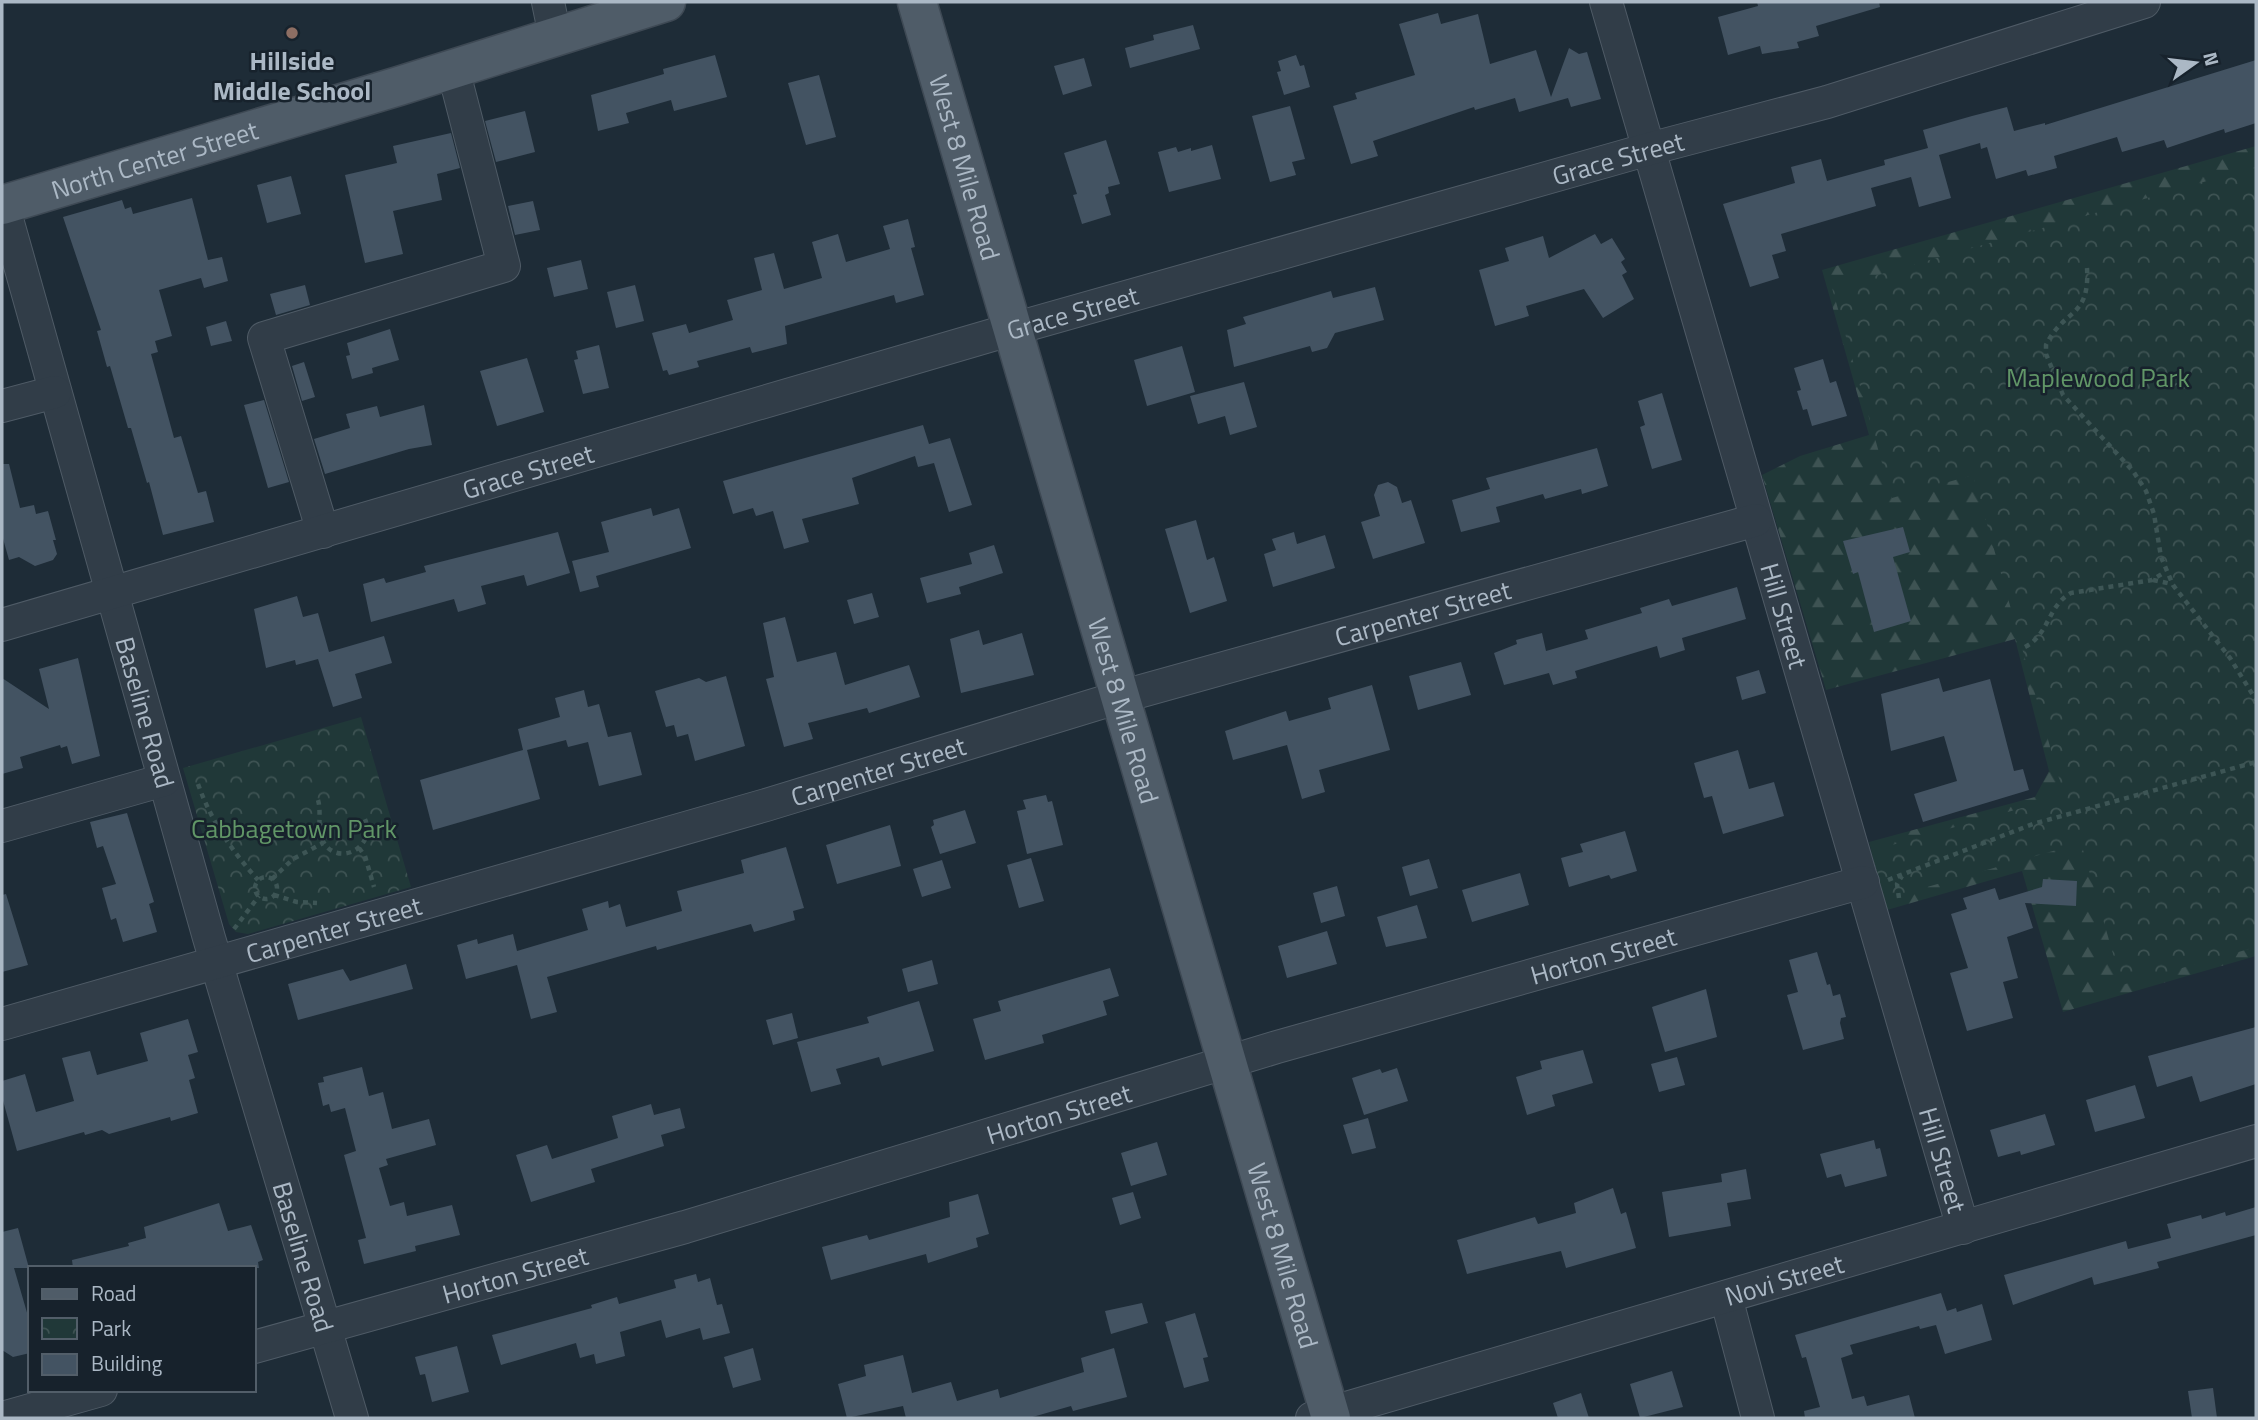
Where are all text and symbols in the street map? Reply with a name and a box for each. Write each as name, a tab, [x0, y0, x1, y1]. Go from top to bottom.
marker: Hillside Middle School	[284, 25, 300, 41]
north arrow	[2160, 28, 2230, 98]
place label: Hillside Middle School	[213, 41, 371, 110]
text: N	[2196, 49, 2228, 69]
street label: West 8 Mile Road	[920, 70, 1011, 265]
street label: North Center Street	[46, 110, 262, 209]
street label: Grace Street	[1547, 121, 1688, 195]
street label: Grace Street	[1002, 275, 1143, 349]
park label: Maplewood Park	[2006, 358, 2190, 397]
street label: Grace Street	[458, 433, 598, 509]
street label: Hill Street	[1751, 558, 1818, 673]
street label: Carpenter Street	[1330, 570, 1515, 656]
street label: West 8 Mile Road	[1078, 613, 1170, 808]
street label: Baseline Road	[106, 632, 185, 792]
street label: Carpenter Street	[786, 726, 970, 816]
park label: Cabbagetown Park	[191, 809, 397, 848]
street label: Carpenter Street	[241, 885, 426, 973]
street label: Horton Street	[1526, 916, 1681, 994]
street label: Horton Street	[981, 1073, 1136, 1154]
street label: Hill Street	[1909, 1103, 1977, 1217]
street label: West 8 Mile Road	[1238, 1158, 1329, 1353]
street label: Baseline Road	[263, 1177, 345, 1337]
street label: Horton Street	[438, 1235, 592, 1313]
street label: Novi Street	[1720, 1244, 1848, 1315]
legend	[28, 1266, 256, 1392]
text: Road	[91, 1277, 136, 1309]
text: Park	[91, 1312, 131, 1344]
text: Building	[91, 1347, 163, 1379]

